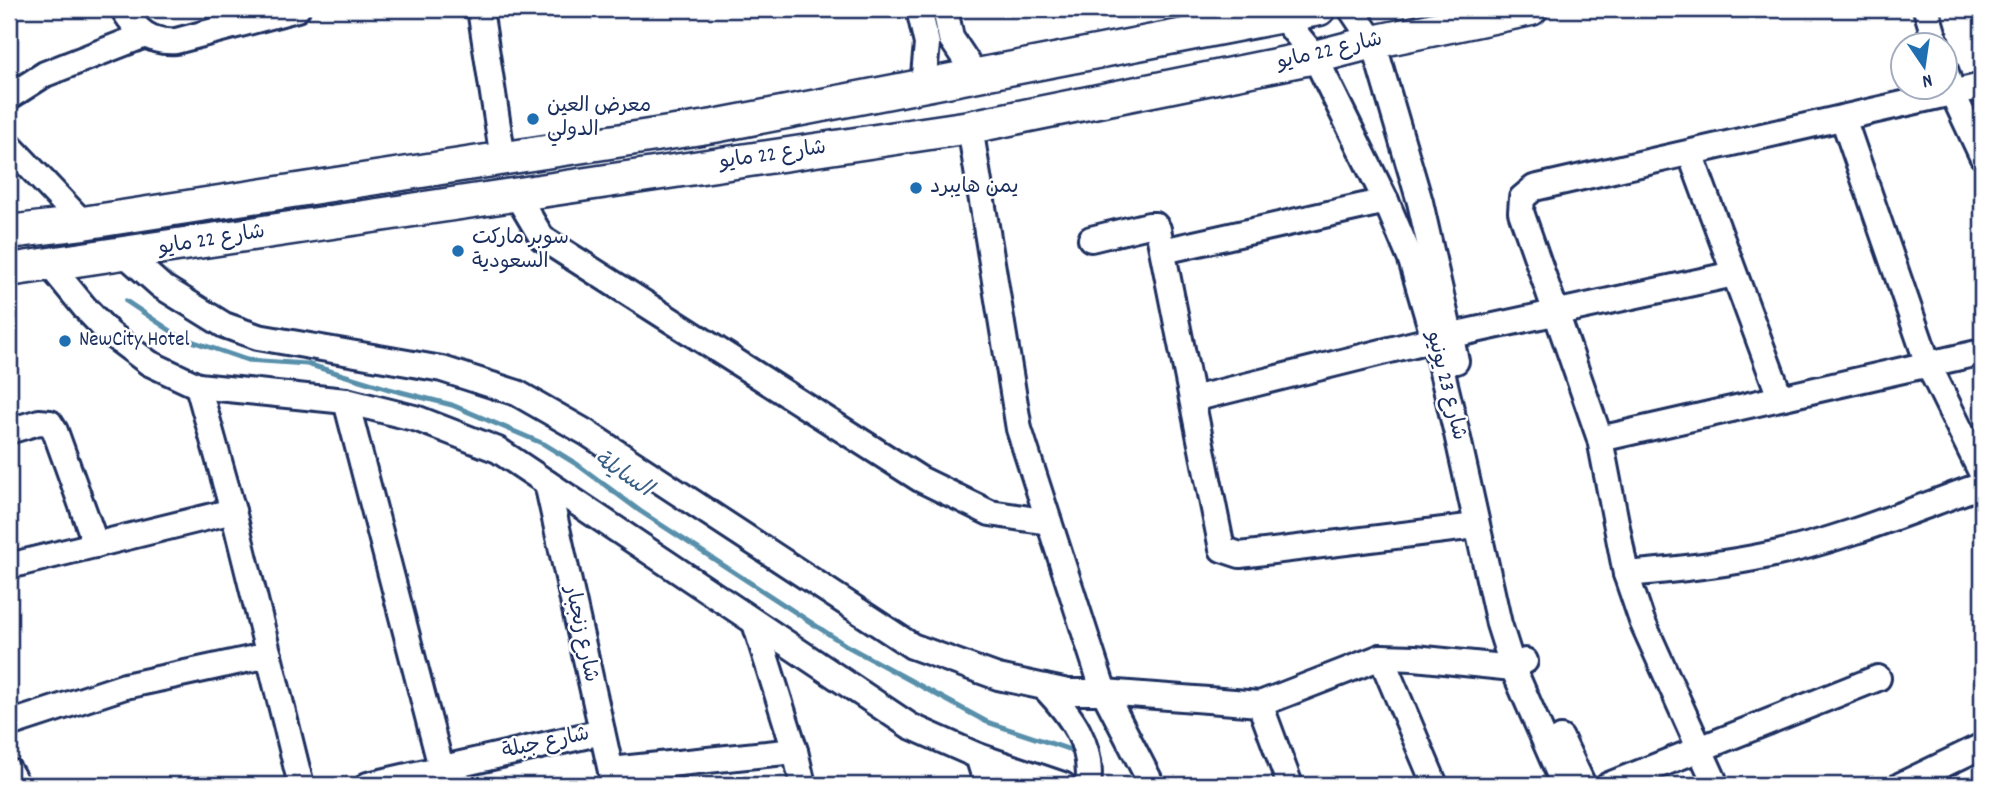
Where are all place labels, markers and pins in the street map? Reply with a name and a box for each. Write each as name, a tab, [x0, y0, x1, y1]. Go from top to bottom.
place label: معرض العين الدولي	[547, 92, 651, 147]
marker: معرض العين الدولي	[525, 111, 541, 127]
place label: يمن هايبرد	[930, 173, 1019, 203]
marker: يمن هايبرد	[908, 180, 924, 196]
place label: سوبر ماركت السعودية	[472, 224, 569, 278]
marker: سوبر ماركت السعودية	[450, 243, 466, 259]
place label: NewCity Hotel	[79, 326, 190, 356]
marker: NewCity Hotel	[57, 333, 73, 349]

